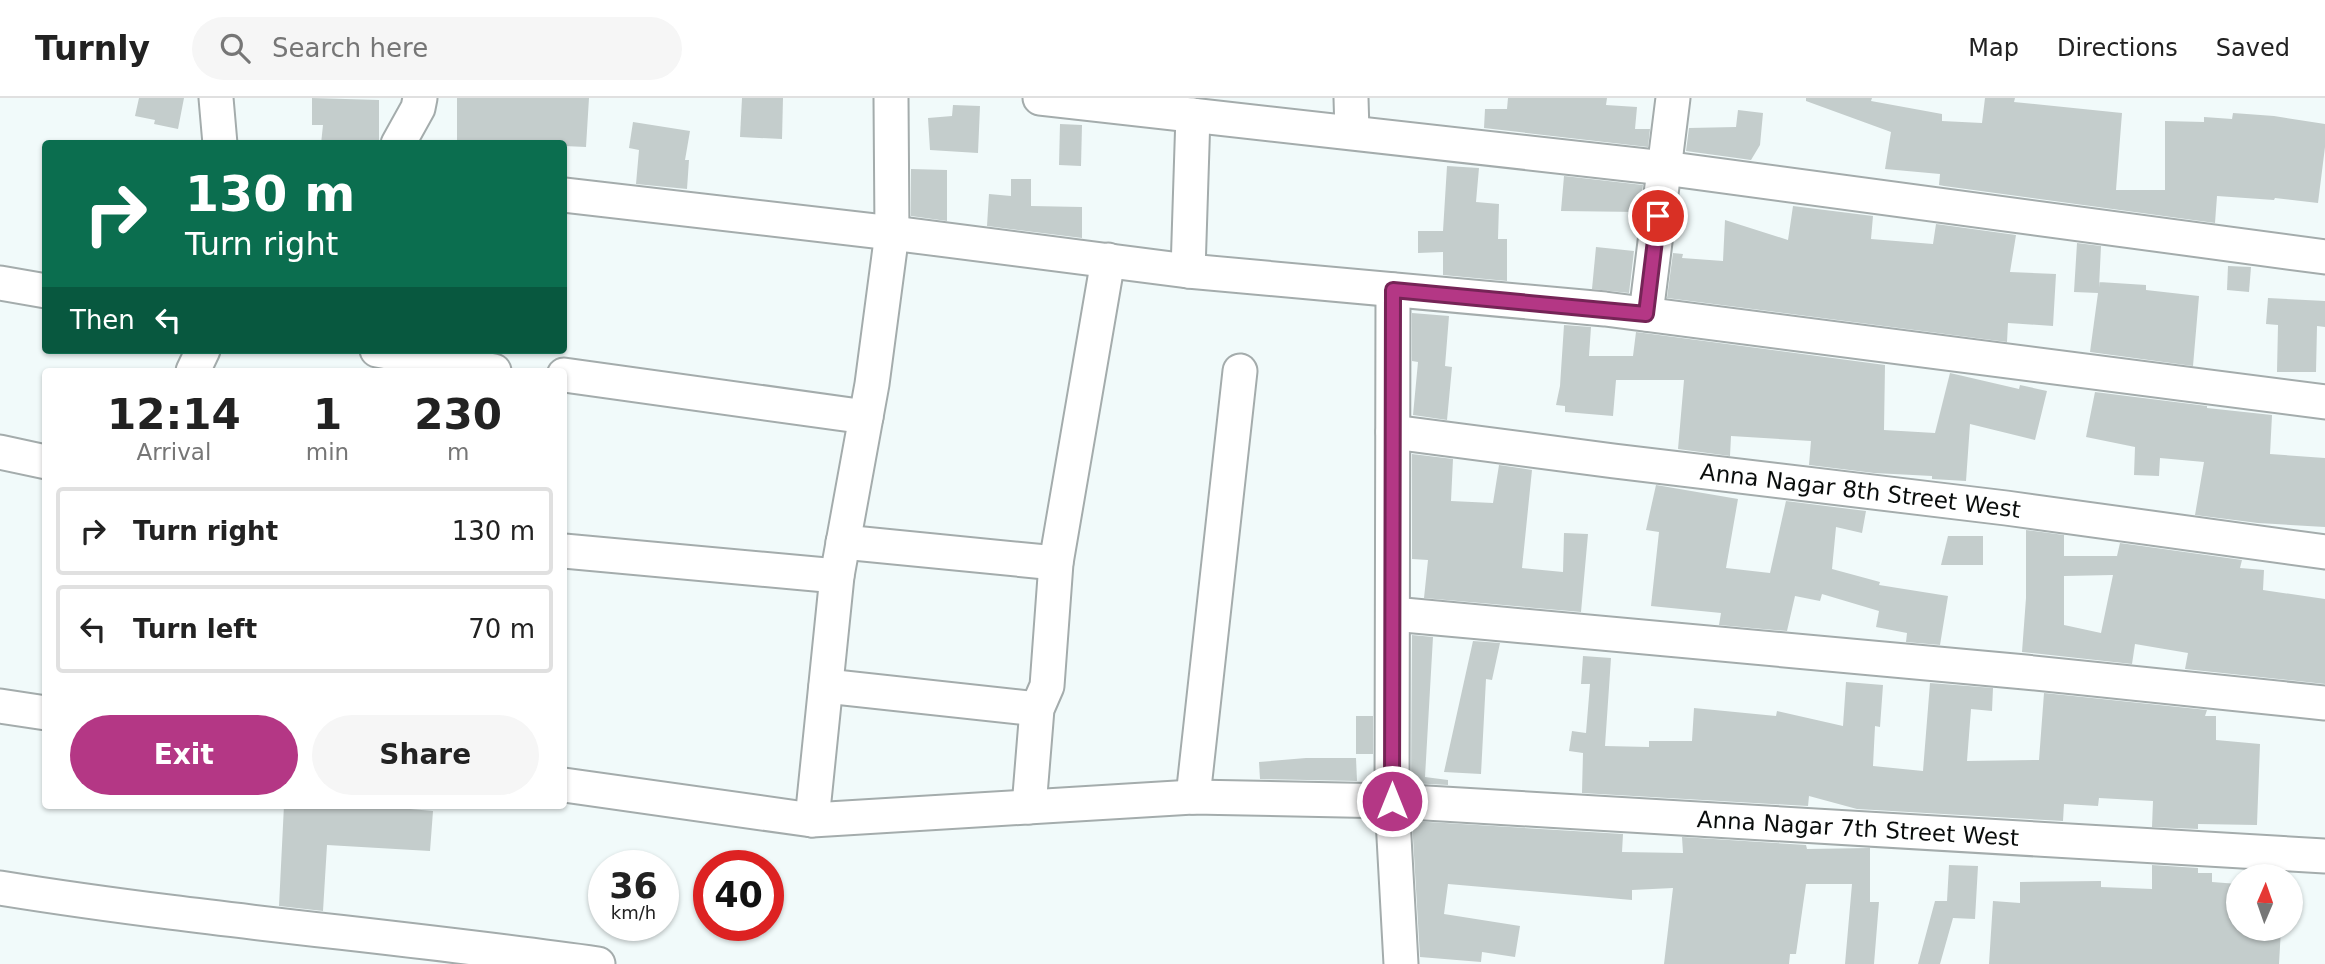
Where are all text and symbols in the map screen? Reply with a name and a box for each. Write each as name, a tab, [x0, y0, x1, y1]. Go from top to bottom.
search box	[192, 17, 682, 80]
text: Turnly	[35, 29, 150, 68]
icon: search	[216, 29, 254, 67]
text: Search here	[272, 33, 428, 63]
text: Map	[1968, 34, 2019, 62]
text: Directions	[2057, 34, 2178, 62]
text: Saved	[2216, 34, 2290, 62]
text: 130 m	[185, 166, 355, 223]
icon: right	[70, 168, 161, 259]
pin	[1628, 186, 1688, 246]
icon: arrive	[1639, 197, 1677, 235]
text: Turn right	[185, 225, 338, 263]
icon: left	[149, 301, 187, 339]
text: Then	[70, 305, 135, 335]
text: 12:14	[107, 390, 241, 439]
text: 1	[313, 390, 342, 439]
text: 230	[414, 390, 502, 439]
text: Arrival	[137, 439, 211, 465]
text: min	[306, 439, 349, 465]
text: m	[447, 439, 469, 465]
street label: Anna Nagar 8th Street West	[1699, 458, 2022, 523]
icon: right	[74, 512, 112, 550]
text: Turn right	[133, 516, 278, 546]
text: 130 m	[452, 516, 535, 546]
icon: left	[74, 610, 112, 648]
text: Turn left	[133, 614, 257, 644]
text: 70 m	[468, 614, 535, 644]
button: Exit	[70, 715, 298, 795]
button: Share	[312, 715, 539, 795]
position arrow	[1355, 764, 1429, 838]
street label: Anna Nagar 7th Street West	[1696, 806, 2020, 851]
speed limit sign: 40	[693, 850, 784, 941]
north arrow	[2226, 864, 2303, 942]
map controls	[2226, 864, 2303, 941]
text: 36	[609, 866, 658, 906]
text: km/h	[611, 902, 656, 923]

